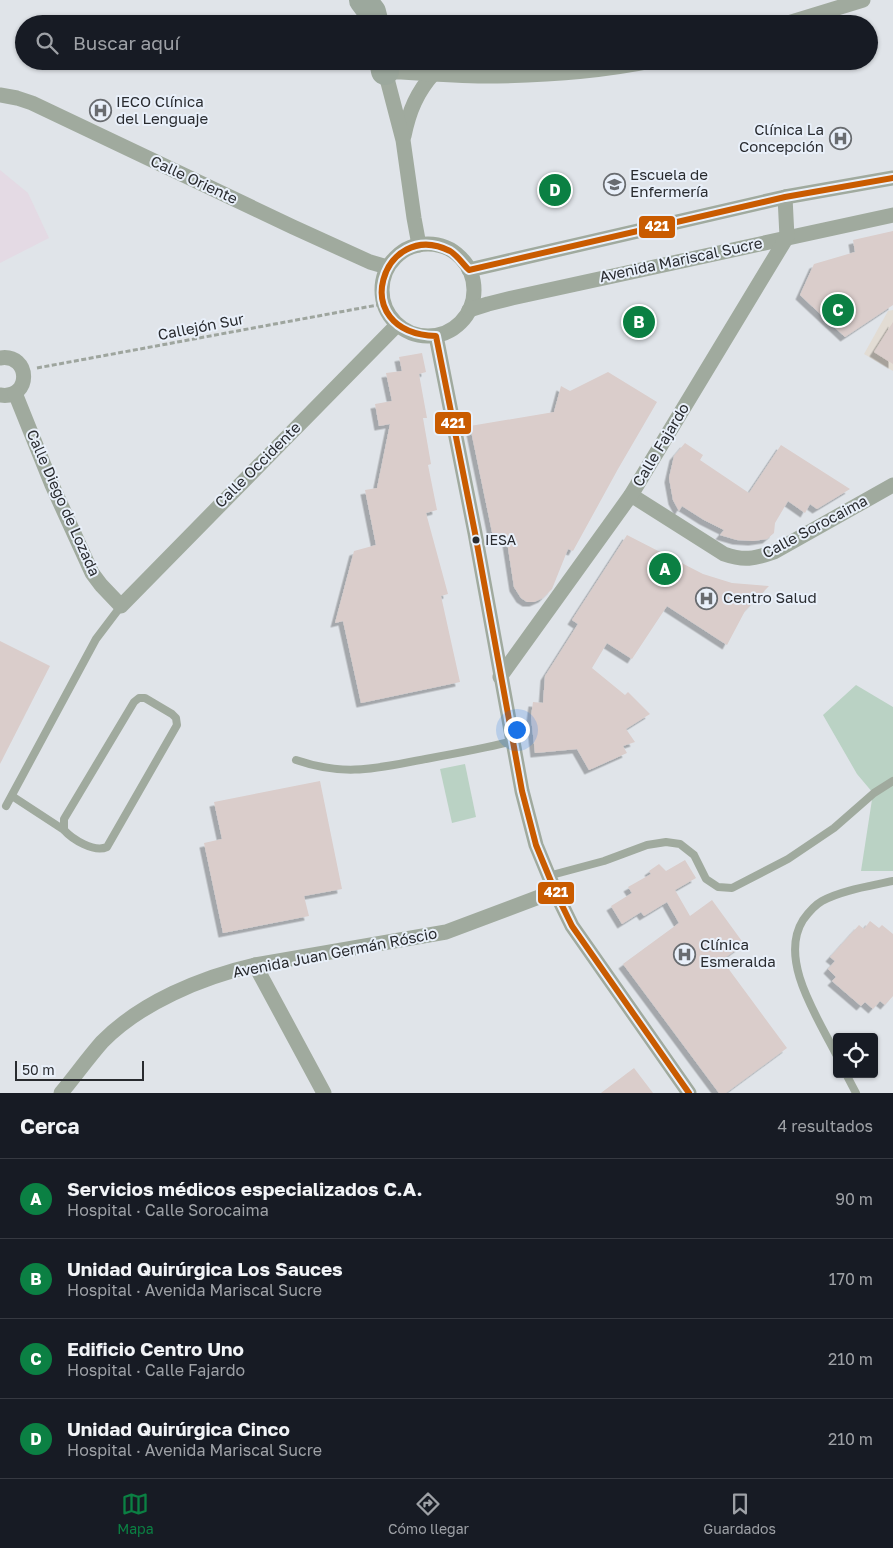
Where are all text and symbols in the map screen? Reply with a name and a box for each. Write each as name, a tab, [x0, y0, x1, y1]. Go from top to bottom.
search box	[15, 15, 878, 70]
icon: search	[33, 29, 61, 57]
text: Buscar aquí	[73, 31, 180, 54]
place label: IECO Clínica del Lenguaje	[116, 92, 209, 127]
hospital icon: IECO Clínica del Lenguaje	[88, 99, 112, 123]
place label: Clínica La Concepción	[739, 120, 824, 155]
hospital icon: Clínica La Concepción	[828, 127, 852, 151]
street label: Calle Oriente	[148, 151, 241, 207]
place label: Escuela de Enfermería	[630, 165, 709, 200]
pin: D	[539, 171, 571, 209]
school or university icon: Escuela de Enfermería	[602, 172, 626, 196]
line badge: 421	[638, 215, 676, 239]
text: 421	[645, 217, 669, 234]
street label: Avenida Mariscal Sucre	[598, 233, 764, 285]
pin: C	[822, 291, 854, 329]
pin: B	[623, 303, 655, 341]
street label: Callejón Sur	[156, 309, 246, 343]
street label: Calle Fajardo	[628, 400, 692, 489]
line badge: 421	[434, 411, 472, 435]
text: 421	[441, 414, 465, 431]
street label: Calle Occidente	[211, 418, 304, 511]
street label: Calle Diego de Lozada	[23, 426, 104, 579]
street label: Calle Sorocaima	[759, 491, 870, 561]
place label: IESA	[485, 531, 517, 548]
marker: IESA	[471, 535, 481, 545]
pin: A	[649, 550, 681, 588]
hospital icon: Centro Salud	[695, 586, 719, 610]
place label: Centro Salud	[723, 588, 817, 606]
your location	[504, 717, 530, 743]
line badge: 421	[537, 881, 575, 905]
text: 421	[544, 883, 568, 900]
street label: Avenida Juan Germán Róscio	[231, 923, 438, 981]
place label: Clínica Esmeralda	[700, 935, 776, 970]
hospital icon: Clínica Esmeralda	[672, 942, 696, 966]
map controls	[833, 1033, 878, 1078]
button: locate	[833, 1033, 878, 1078]
scale bar	[15, 1058, 144, 1081]
text: 50 m	[22, 1061, 55, 1078]
text: Cerca	[20, 1113, 79, 1139]
text: 4 resultados	[778, 1116, 873, 1136]
text: Servicios médicos especializados C.A.	[67, 1177, 423, 1200]
text: A	[30, 1189, 42, 1209]
text: 90 m	[835, 1189, 873, 1209]
text: Hospital · Calle Sorocaima	[67, 1200, 269, 1220]
text: Unidad Quirúrgica Los Sauces	[67, 1257, 343, 1280]
text: B	[30, 1269, 42, 1289]
text: 170 m	[829, 1269, 873, 1289]
text: Hospital · Avenida Mariscal Sucre	[67, 1280, 322, 1300]
text: Edificio Centro Uno	[67, 1337, 244, 1360]
text: C	[30, 1349, 42, 1369]
text: 210 m	[828, 1349, 873, 1369]
text: Hospital · Calle Fajardo	[67, 1360, 245, 1380]
text: Unidad Quirúrgica Cinco	[67, 1417, 290, 1440]
text: D	[30, 1429, 42, 1449]
text: 210 m	[828, 1429, 873, 1449]
text: Hospital · Avenida Mariscal Sucre	[67, 1440, 322, 1460]
tab: Mapa	[117, 1490, 154, 1537]
tab: Cómo llegar	[388, 1490, 469, 1537]
tab: Guardados	[703, 1490, 776, 1537]

